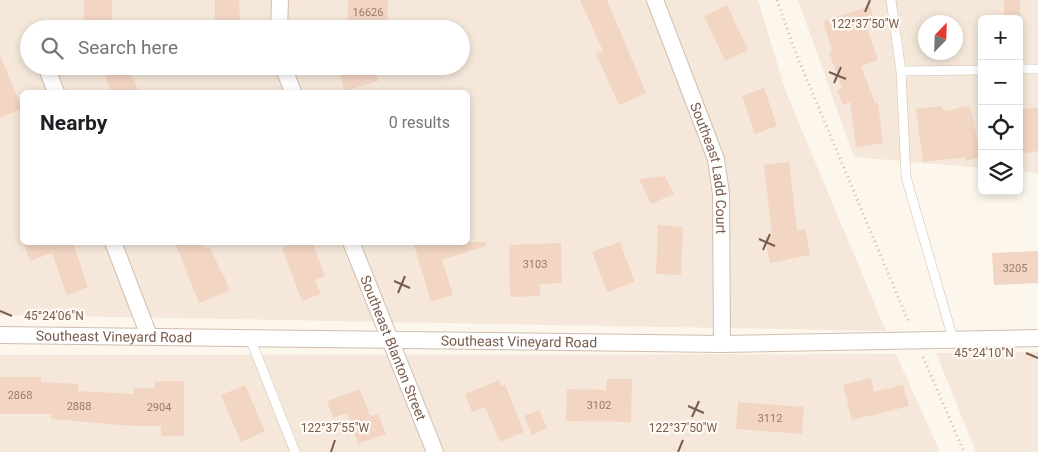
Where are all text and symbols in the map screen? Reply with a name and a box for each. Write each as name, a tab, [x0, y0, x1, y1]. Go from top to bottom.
house number: 16626	[353, 6, 383, 19]
north arrow	[918, 15, 963, 60]
map controls	[978, 15, 1023, 195]
button: +	[978, 15, 1023, 60]
text: 122°37'50"W	[831, 17, 899, 31]
search box	[20, 20, 470, 75]
icon: search	[38, 34, 66, 62]
text: Search here	[78, 36, 178, 59]
button: −	[978, 60, 1023, 105]
street label: Southeast Ladd Court	[687, 100, 729, 235]
button: locate	[978, 105, 1023, 150]
text: Nearby	[40, 111, 107, 135]
text: 0 results	[389, 113, 450, 132]
button: layers	[978, 150, 1023, 195]
house number: 3103	[523, 258, 547, 271]
house number: 3205	[1003, 262, 1027, 275]
street label: Southeast Blanton Street	[357, 273, 430, 423]
text: 45°24'06"N	[24, 309, 84, 323]
street label: Southeast Vineyard Road	[36, 327, 192, 345]
street label: Southeast Vineyard Road	[441, 332, 597, 350]
text: 45°24'10"N	[954, 346, 1014, 360]
house number: 2868	[8, 389, 32, 402]
house number: 3102	[587, 399, 611, 412]
house number: 2888	[67, 400, 91, 413]
house number: 2904	[147, 401, 171, 414]
house number: 3112	[758, 412, 782, 425]
text: 122°37'55"W	[301, 421, 369, 435]
text: 122°37'50"W	[649, 421, 717, 435]

